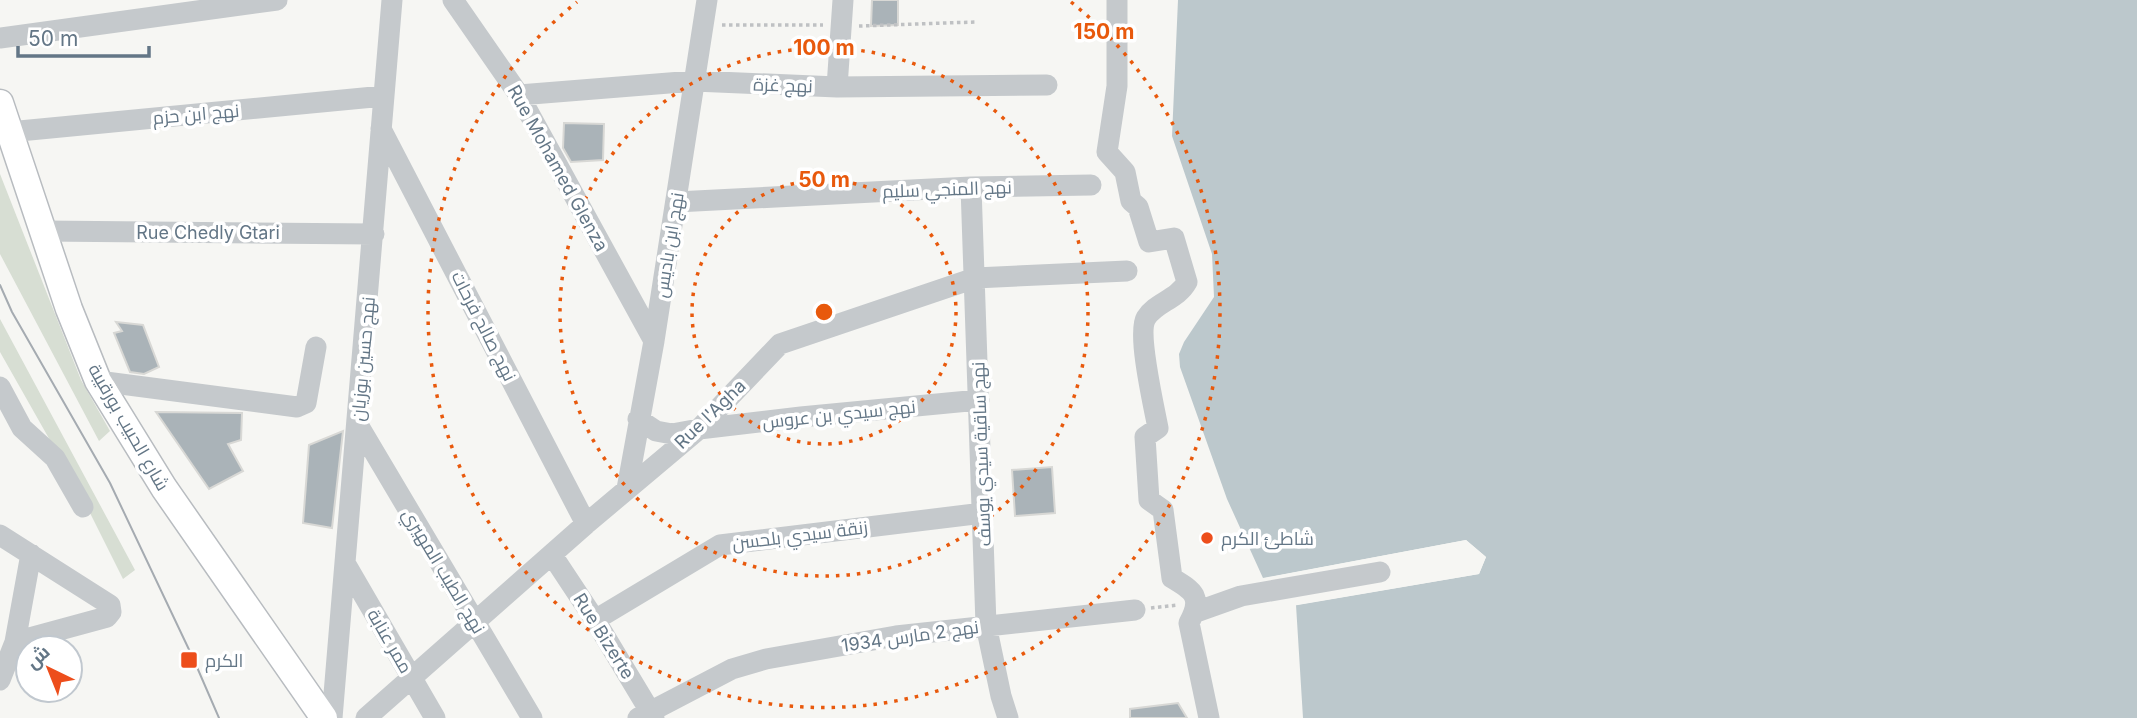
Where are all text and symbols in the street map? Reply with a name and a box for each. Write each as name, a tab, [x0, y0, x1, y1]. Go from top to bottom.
scale bar	[18, 14, 149, 58]
text: 150 m	[1074, 19, 1134, 44]
text: 50 m	[28, 26, 78, 51]
text: 100 m	[793, 35, 855, 60]
street label: نهج غزة	[753, 73, 813, 99]
street label: Rue Mohamed Glenza	[504, 81, 612, 255]
street label: نهج ابن حزم	[152, 100, 240, 130]
text: 50 m	[798, 167, 850, 192]
street label: نهج المنجي سليم	[882, 176, 1012, 206]
street label: نهج ابن باديس	[650, 191, 690, 300]
street label: Rue Chedly Gtari	[136, 222, 280, 243]
street label: نهج صالح فرحات	[446, 268, 521, 385]
street label: نهج حسين بوزيان	[347, 296, 381, 422]
centre of rings	[812, 300, 836, 324]
street label: شارع الحبيب بورقيبة	[82, 360, 174, 495]
street label: نهج ساقية سيدي يوسف	[967, 361, 999, 547]
street label: Rue l'Agha	[670, 375, 750, 453]
street label: نهج سيدي بن عروس	[761, 395, 917, 436]
street label: نهج الطيب المهيري	[395, 505, 490, 639]
street label: زنقة سيدي بلحسن	[731, 516, 869, 558]
place label: شاطئ الکرم	[1221, 528, 1314, 551]
marker: شاطئ الکرم	[1199, 530, 1215, 546]
street label: Rue Bizerte	[569, 589, 639, 683]
street label: ممر عنابة	[362, 605, 417, 677]
street label: نهج 2 مارس 1934	[840, 616, 980, 658]
north arrow	[14, 634, 84, 704]
text: ش	[21, 640, 55, 674]
marker: الكرم	[179, 650, 199, 670]
place label: الكرم	[205, 650, 243, 673]

